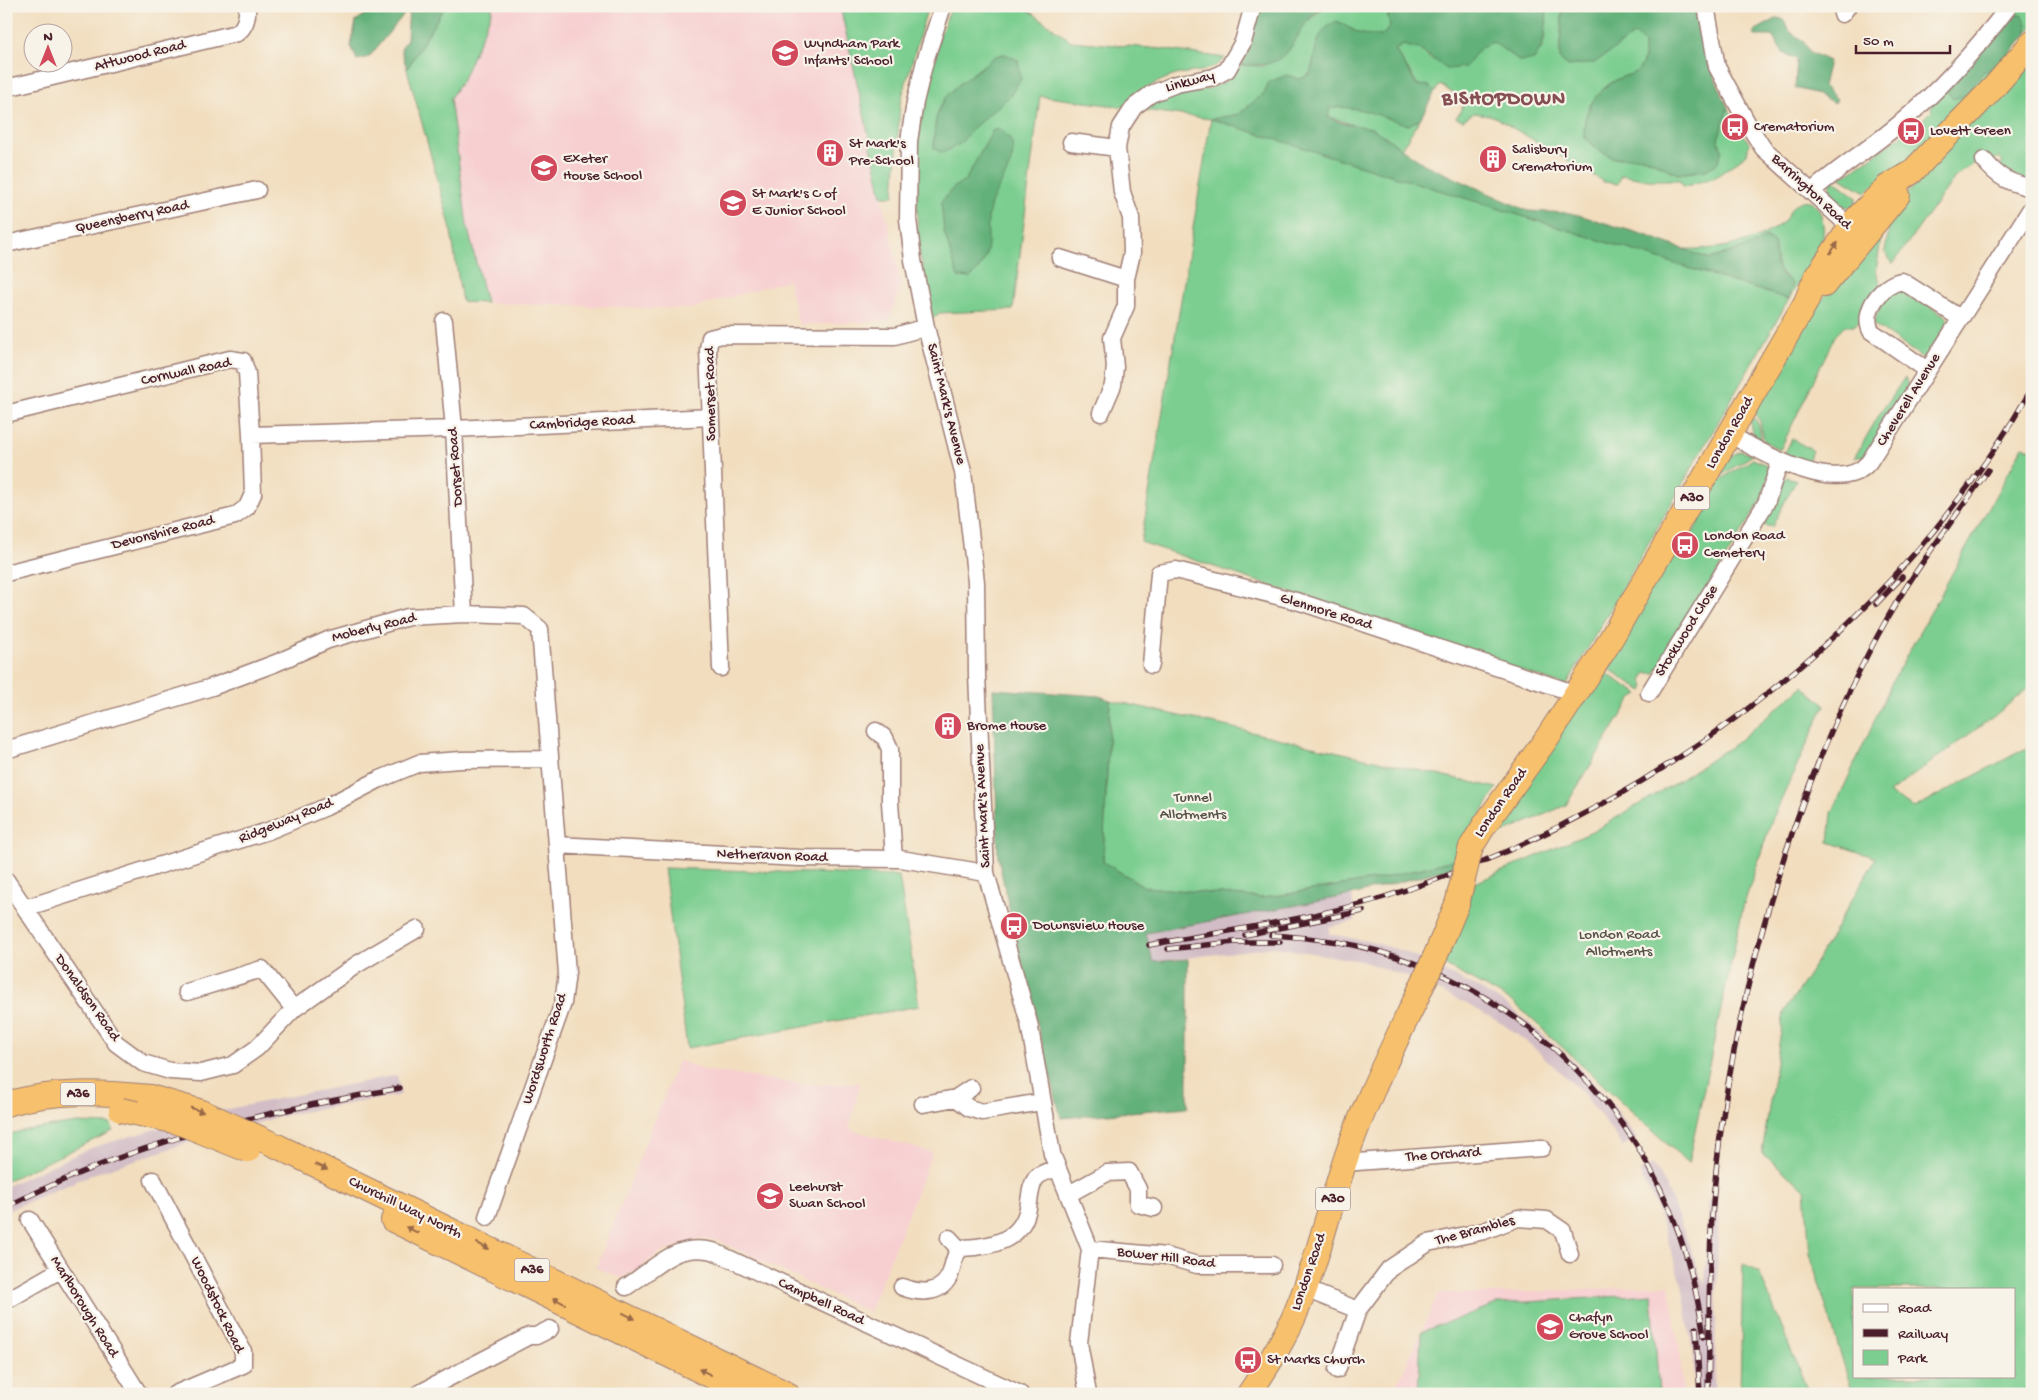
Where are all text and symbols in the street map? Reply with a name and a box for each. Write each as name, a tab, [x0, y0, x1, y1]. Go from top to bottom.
north arrow	[22, 22, 72, 72]
scale bar	[1856, 22, 1949, 54]
text: N	[43, 29, 53, 46]
text: 50 m	[1863, 33, 1894, 51]
place label: Wyndham Park Infants' School	[804, 35, 901, 70]
street label: Attwood Road	[93, 36, 189, 76]
school or university icon: Wyndham Park Infants' School	[770, 38, 800, 68]
street label: Linkway	[1164, 67, 1217, 97]
district label: BISHOPDOWN	[1441, 89, 1566, 112]
bus stop icon: Crematorium	[1720, 112, 1750, 142]
bus stop icon: Lovett Green	[1896, 116, 1926, 146]
place label: Crematorium	[1754, 118, 1835, 136]
place label: Lovett Green	[1930, 122, 2011, 140]
place label: St Mark's Pre-School	[848, 135, 914, 170]
building icon: St Mark's Pre-School	[815, 138, 845, 168]
place label: Salisbury Crematorium	[1512, 141, 1593, 176]
building icon: Salisbury Crematorium	[1478, 144, 1508, 174]
place label: Exeter House School	[563, 150, 642, 185]
street label: Barrington Road	[1767, 150, 1856, 234]
school or university icon: Exeter House School	[529, 153, 559, 183]
place label: St Mark's C of E Junior School	[752, 185, 846, 220]
school or university icon: St Mark's C of E Junior School	[718, 188, 748, 218]
street label: Queensberry Road	[74, 196, 191, 238]
one-way arrow	[1829, 242, 1839, 255]
street label: Saint Mark's Avenue	[922, 342, 970, 467]
street label: Somerset Road	[701, 346, 721, 441]
street label: Cheverell Avenue	[1873, 350, 1945, 450]
street label: Cornwall Road	[140, 353, 234, 390]
street label: London Road	[1702, 393, 1759, 472]
street label: Cambridge Road	[529, 411, 636, 435]
street label: Dorset Road	[444, 426, 468, 508]
road number: A30	[1674, 486, 1710, 509]
street label: Devonshire Road	[109, 511, 217, 555]
place label: London Road Cemetery	[1704, 527, 1786, 562]
bus stop icon: London Road Cemetery	[1670, 530, 1700, 560]
street label: Stockwood Close	[1652, 582, 1723, 680]
street label: Glenmore Road	[1278, 589, 1375, 635]
street label: Moberly Road	[330, 609, 419, 647]
building icon: Brome House	[933, 711, 963, 741]
place label: Brome House	[966, 717, 1047, 735]
street label: Saint Mark's Avenue	[971, 743, 995, 868]
street label: London Road	[1471, 764, 1532, 841]
park label: Tunnel Allotments	[1160, 789, 1227, 824]
street label: Ridgeway Road	[236, 794, 337, 848]
street label: Netheravon Road	[716, 845, 829, 867]
bus stop icon: Downsview House	[999, 911, 1029, 941]
place label: Downsview House	[1032, 917, 1145, 935]
park label: London Road Allotments	[1579, 926, 1660, 961]
street label: Donaldson Road	[50, 950, 124, 1046]
street label: Wordsworth Road	[519, 990, 572, 1107]
road number: A36	[60, 1082, 96, 1106]
one-way arrow	[190, 1106, 205, 1114]
street label: The Orchard	[1404, 1143, 1482, 1167]
one-way arrow	[314, 1164, 328, 1172]
street label: Churchill Way North	[345, 1173, 465, 1243]
place label: Leehurst Swan School	[789, 1178, 866, 1213]
school or university icon: Leehurst Swan School	[755, 1181, 785, 1211]
road number: A30	[1316, 1188, 1350, 1210]
street label: The Brambles	[1432, 1212, 1517, 1251]
one-way arrow	[405, 1226, 420, 1234]
street label: London Road	[1287, 1230, 1331, 1313]
one-way arrow	[476, 1242, 490, 1250]
street label: Bower Hill Road	[1115, 1243, 1217, 1273]
street label: Marlborough Road	[46, 1253, 123, 1362]
street label: Woodstock Road	[186, 1254, 249, 1357]
road number: A36	[514, 1258, 550, 1282]
street label: Campbell Road	[775, 1274, 868, 1330]
legend	[1853, 1288, 2016, 1378]
one-way arrow	[551, 1297, 566, 1305]
text: Road	[1898, 1300, 1932, 1318]
place label: Chafyn Grove School	[1569, 1309, 1648, 1344]
one-way arrow	[622, 1312, 637, 1320]
school or university icon: Chafyn Grove School	[1535, 1312, 1565, 1342]
text: Railway	[1898, 1326, 1949, 1344]
bus stop icon: St Marks Church	[1233, 1345, 1263, 1375]
text: Park	[1897, 1350, 1928, 1368]
place label: St Marks Church	[1267, 1351, 1365, 1369]
one-way arrow	[697, 1368, 712, 1377]

